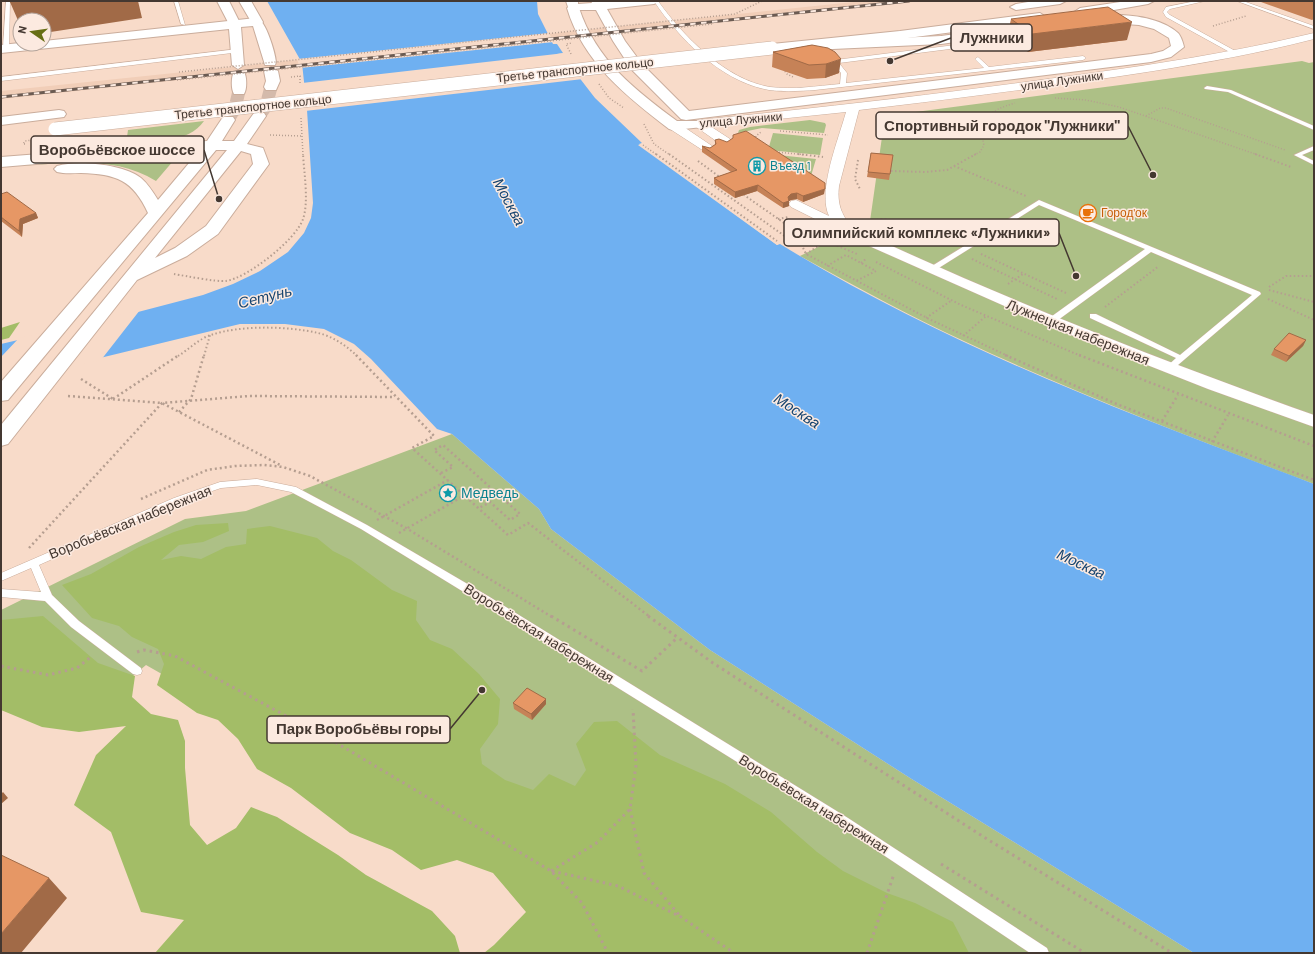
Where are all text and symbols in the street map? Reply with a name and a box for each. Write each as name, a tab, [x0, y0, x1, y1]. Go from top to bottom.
north arrow	[12, 12, 52, 52]
callout: Лужники	[951, 24, 1032, 51]
text: N	[15, 25, 29, 35]
text: Лужники	[960, 28, 1024, 46]
street label: Третье транспортное кольцо	[496, 54, 655, 85]
street label: улица Лужники	[1020, 67, 1104, 94]
street label: Третье транспортное кольцо	[174, 91, 333, 122]
street label: улица Лужники	[699, 108, 783, 131]
callout: Спортивный городок "Лужники"	[876, 112, 1128, 139]
text: Спортивный городок "Лужники"	[884, 116, 1121, 134]
callout: Воробьёвское шоссе	[31, 136, 204, 163]
text: Воробьёвское шоссе	[39, 140, 195, 158]
building icon: Въезд 1	[747, 156, 767, 176]
place label: Въезд 1	[770, 158, 811, 173]
water label: Москва	[490, 175, 530, 228]
cafe icon: Город'ок	[1078, 203, 1098, 223]
place label: Город'ок	[1101, 205, 1148, 220]
callout: Олимпийский комплекс «Лужники»	[784, 219, 1059, 246]
text: Олимпийский комплекс «Лужники»	[792, 223, 1050, 241]
water label: Сетунь	[236, 281, 294, 311]
street label: Лужнецкая набережная	[1004, 295, 1152, 368]
water label: Москва	[771, 389, 824, 432]
street label: Воробьёвская набережная	[46, 481, 214, 562]
place icon: Медведь	[438, 483, 458, 503]
place label: Медведь	[461, 484, 519, 501]
water label: Москва	[1054, 544, 1108, 582]
street label: Воробьёвская набережная	[461, 579, 617, 686]
callout: Парк Воробьёвы горы	[267, 716, 450, 743]
text: Парк Воробьёвы горы	[276, 719, 442, 737]
street label: Воробьёвская набережная	[736, 750, 892, 857]

